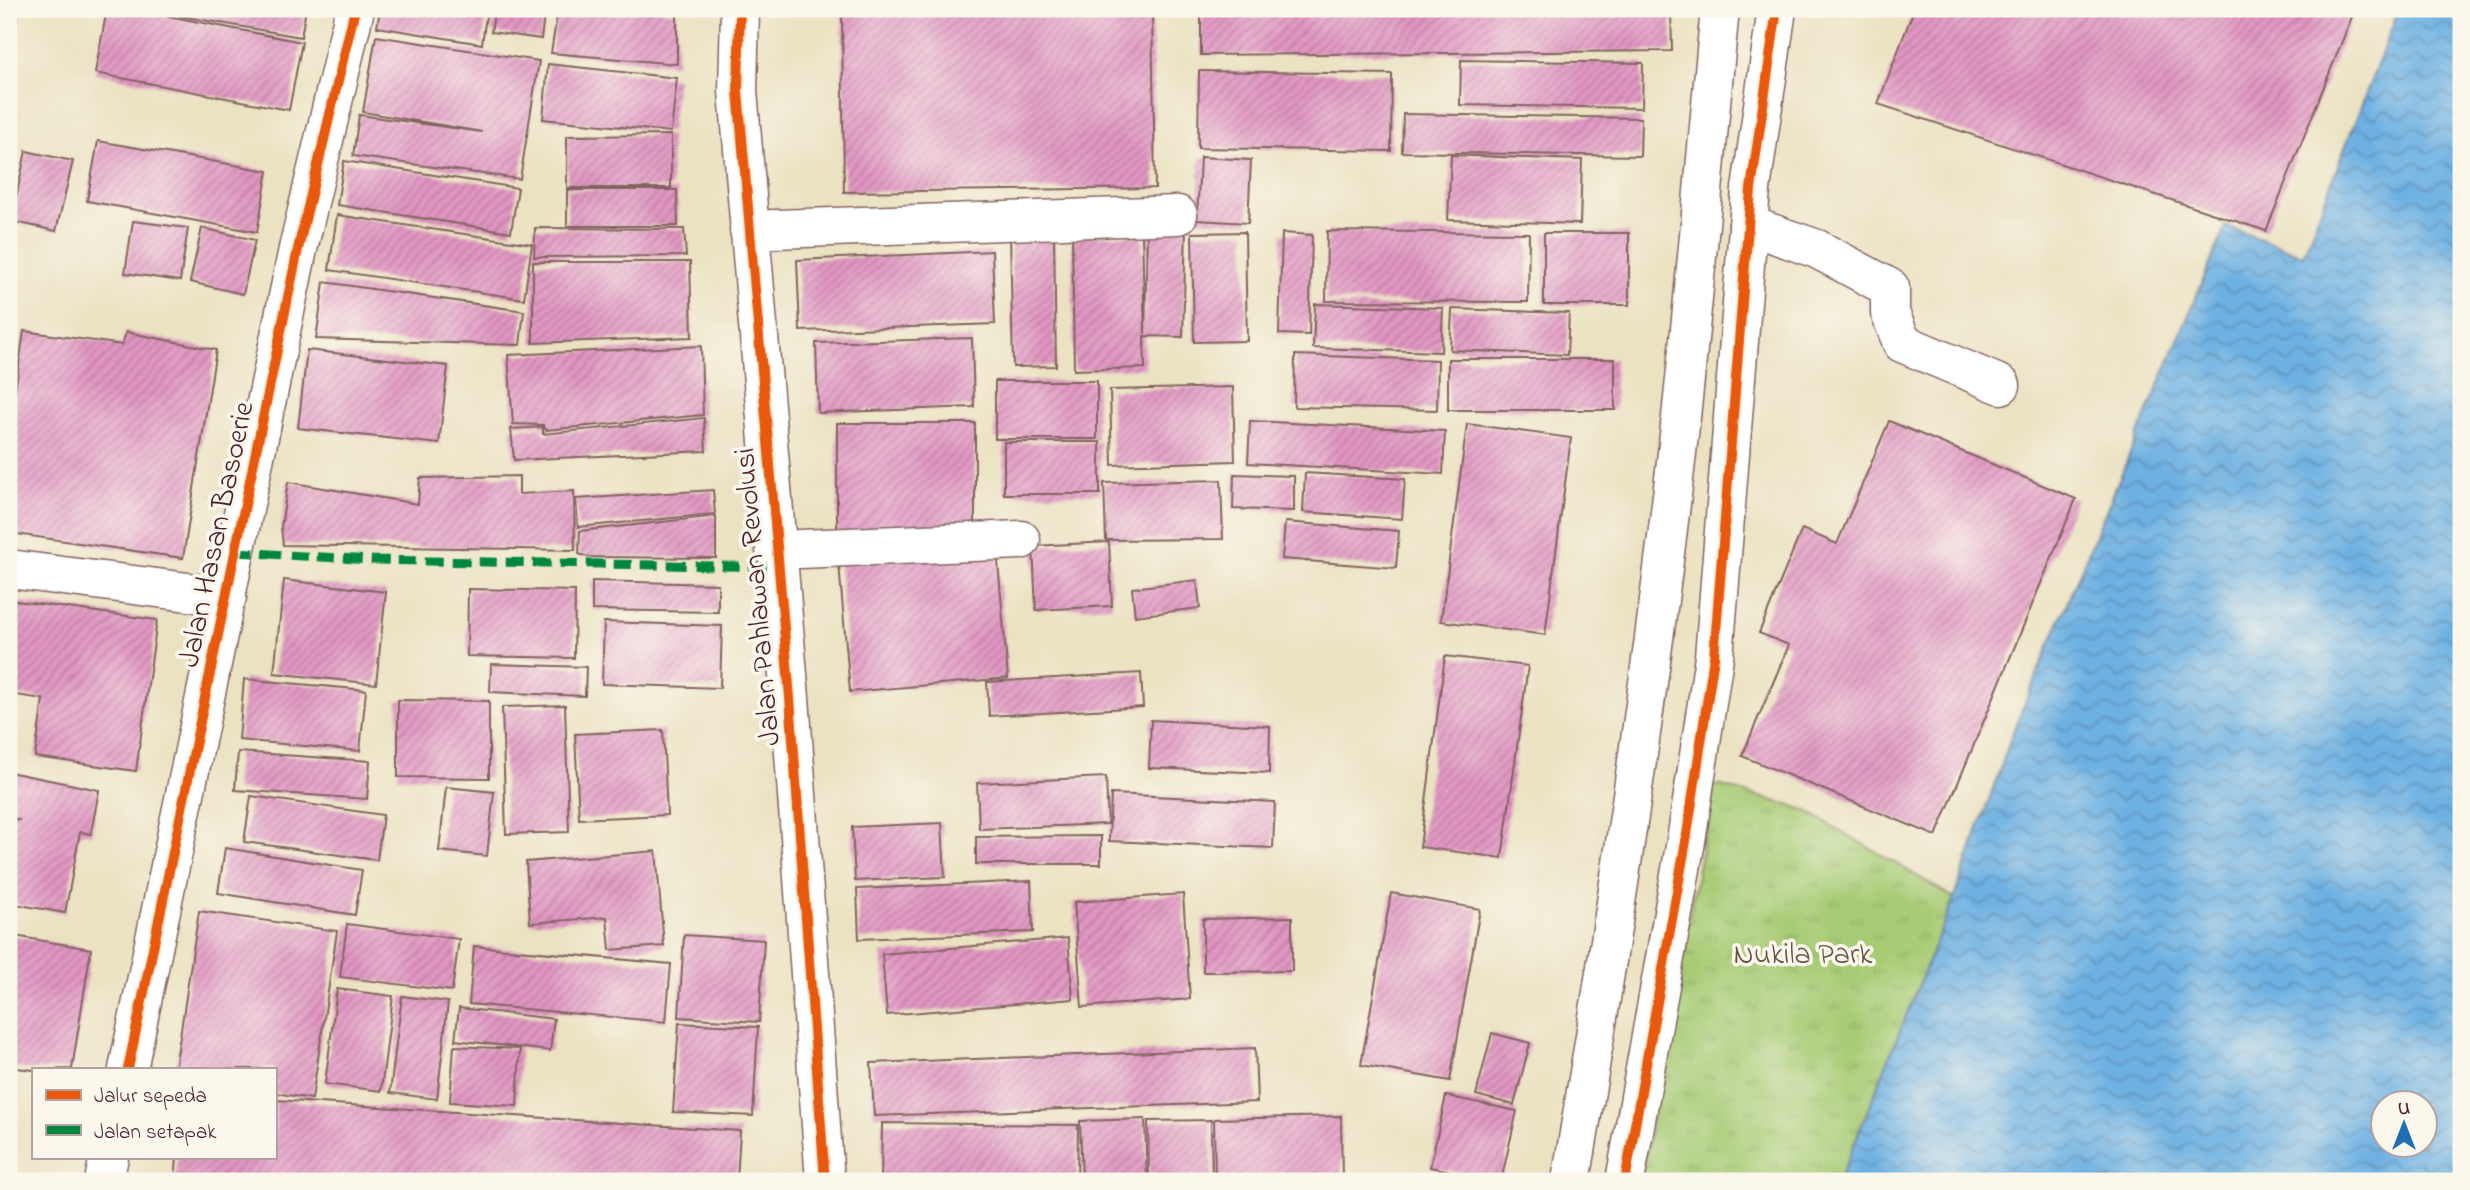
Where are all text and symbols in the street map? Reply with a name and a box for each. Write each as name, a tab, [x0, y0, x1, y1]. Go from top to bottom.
street label: Jalan Hasan Basoerie	[168, 397, 268, 672]
street label: Jalan Pahlawan Revolusi	[724, 446, 794, 748]
park label: Nukila Park	[1734, 934, 1873, 978]
legend	[32, 1068, 276, 1158]
text: Jalur sepeda	[94, 1082, 207, 1112]
north arrow	[2368, 1088, 2438, 1158]
text: U	[2398, 1096, 2410, 1123]
text: Jalan setapak	[94, 1118, 217, 1148]

